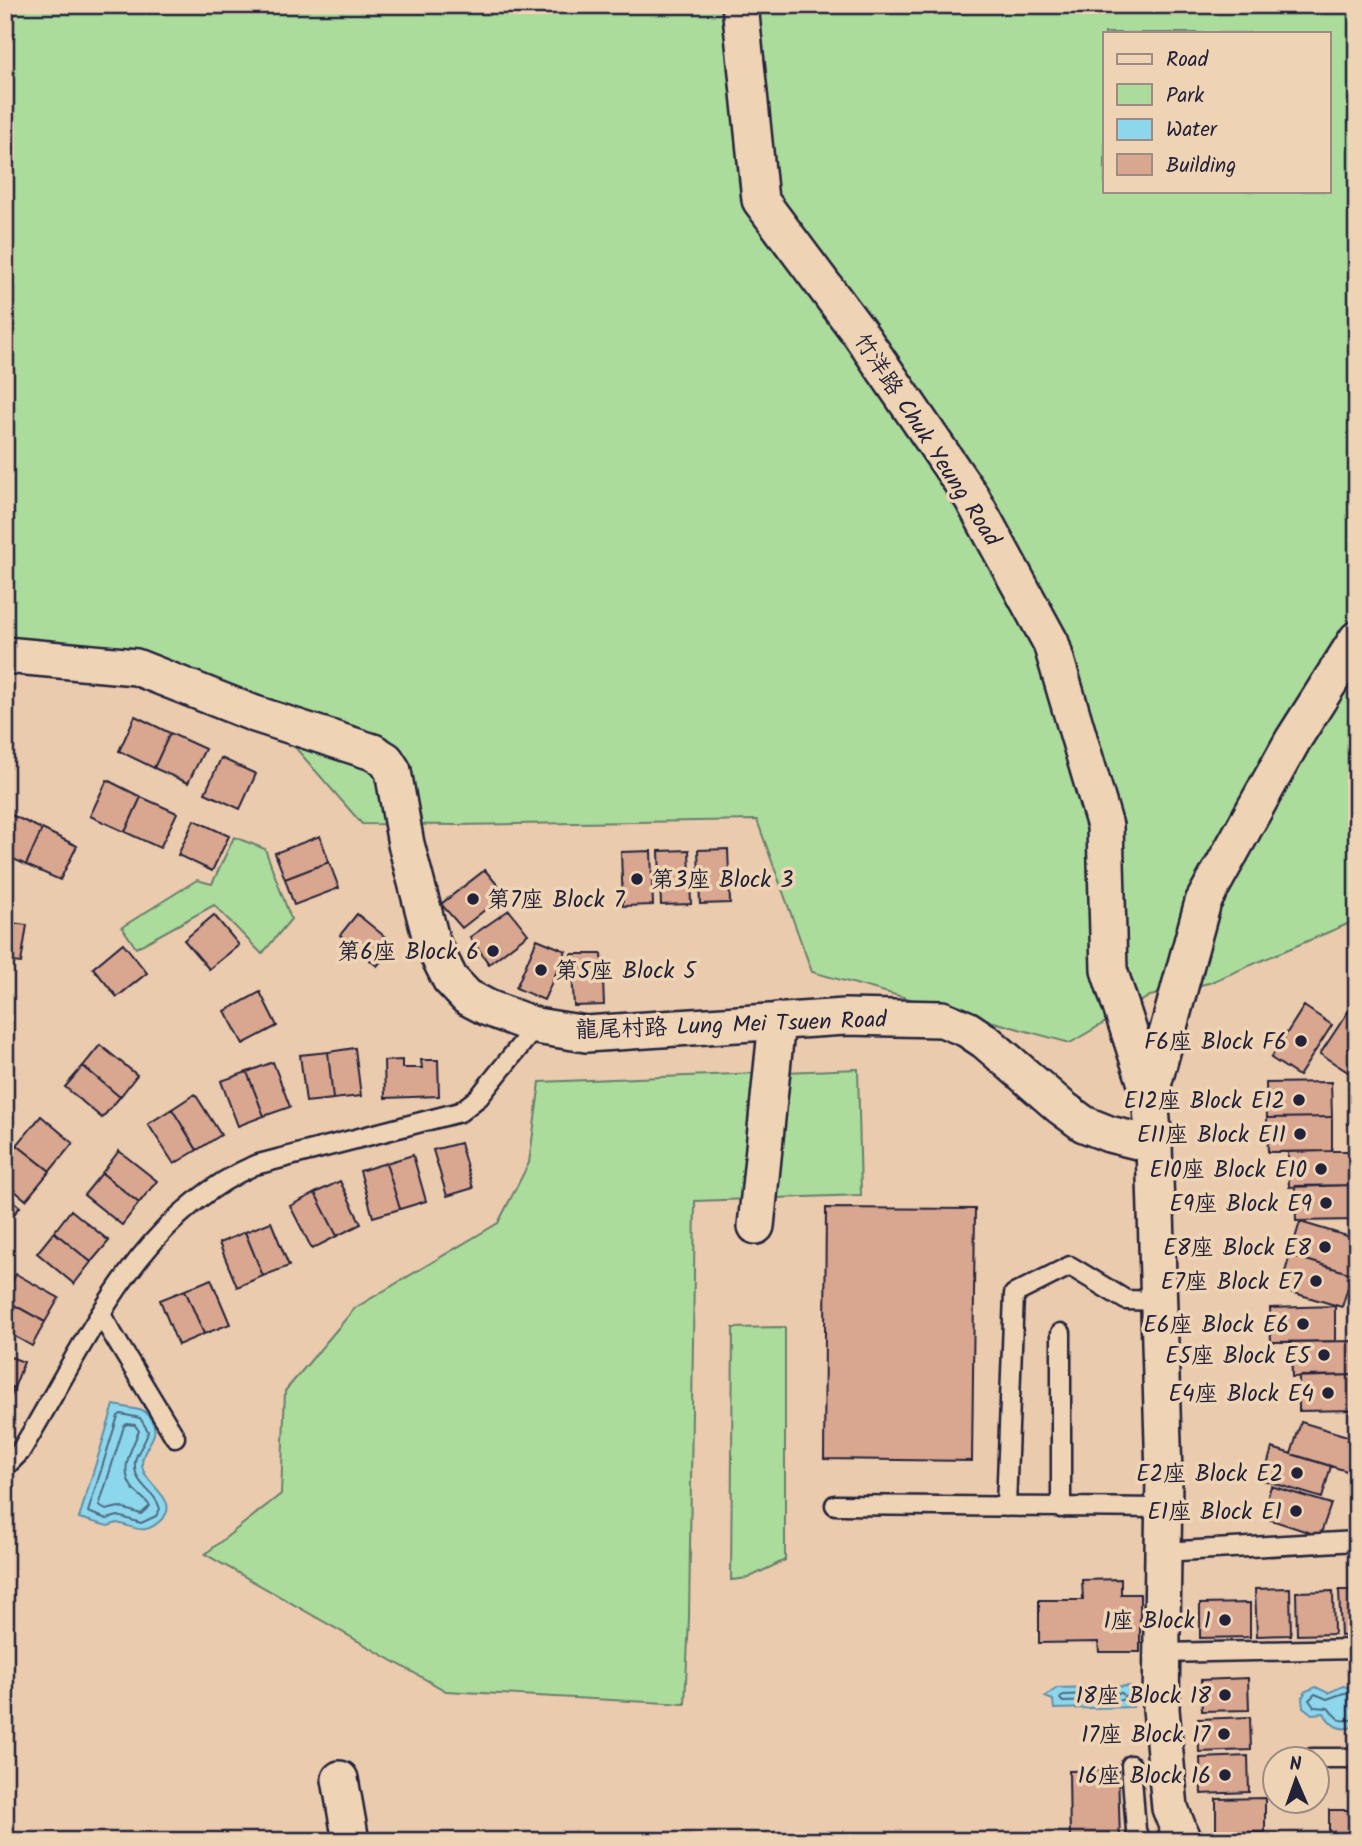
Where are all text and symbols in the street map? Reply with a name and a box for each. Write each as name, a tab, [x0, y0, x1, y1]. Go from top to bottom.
legend	[1103, 32, 1330, 192]
text: Road	[1166, 44, 1209, 77]
text: Park	[1166, 80, 1204, 113]
text: Water	[1166, 114, 1218, 147]
text: Building	[1166, 150, 1236, 183]
street label: 竹洋路 Chuk Yeung Road	[844, 326, 1009, 555]
place label: 第3座 Block 3	[651, 863, 793, 899]
marker: 第3座 Block 3	[629, 871, 645, 887]
place label: 第7座 Block 7	[487, 883, 626, 919]
marker: 第7座 Block 7	[465, 891, 481, 907]
place label: 第6座 Block 6	[337, 935, 479, 971]
marker: 第6座 Block 6	[485, 943, 501, 959]
place label: 第5座 Block 5	[555, 954, 698, 990]
marker: 第5座 Block 5	[533, 962, 549, 978]
street label: 龍尾村路 Lung Mei Tsuen Road	[575, 1003, 888, 1049]
place label: F6座 Block F6	[1144, 1025, 1287, 1061]
marker: F6座 Block F6	[1293, 1033, 1309, 1049]
place label: E12座 Block E12	[1124, 1084, 1285, 1120]
marker: E12座 Block E12	[1291, 1092, 1307, 1108]
place label: E11座 Block E11	[1137, 1118, 1286, 1154]
marker: E11座 Block E11	[1292, 1126, 1308, 1142]
place label: E10座 Block E10	[1149, 1153, 1307, 1189]
marker: E10座 Block E10	[1313, 1161, 1329, 1177]
place label: E9座 Block E9	[1169, 1187, 1312, 1223]
marker: E9座 Block E9	[1318, 1195, 1334, 1211]
place label: E8座 Block E8	[1163, 1231, 1311, 1267]
marker: E8座 Block E8	[1317, 1239, 1333, 1255]
place label: E7座 Block E7	[1161, 1265, 1303, 1301]
marker: E7座 Block E7	[1308, 1273, 1324, 1289]
place label: E6座 Block E6	[1143, 1308, 1289, 1344]
marker: E6座 Block E6	[1295, 1316, 1311, 1332]
place label: E5座 Block E5	[1165, 1339, 1312, 1375]
marker: E5座 Block E5	[1316, 1347, 1332, 1363]
place label: E4座 Block E4	[1169, 1377, 1314, 1413]
marker: E4座 Block E4	[1320, 1385, 1336, 1401]
place label: E2座 Block E2	[1136, 1457, 1283, 1493]
marker: E2座 Block E2	[1289, 1465, 1305, 1481]
place label: E1座 Block E1	[1147, 1495, 1282, 1531]
marker: E1座 Block E1	[1288, 1503, 1304, 1519]
place label: 1座 Block 1	[1103, 1604, 1211, 1640]
marker: 1座 Block 1	[1217, 1612, 1233, 1628]
place label: 18座 Block 18	[1076, 1679, 1211, 1715]
marker: 18座 Block 18	[1217, 1687, 1233, 1703]
place label: 17座 Block 17	[1081, 1718, 1211, 1754]
marker: 17座 Block 17	[1216, 1726, 1232, 1742]
north arrow	[1260, 1744, 1330, 1814]
text: N	[1289, 1750, 1302, 1780]
place label: 16座 Block 16	[1078, 1759, 1211, 1795]
marker: 16座 Block 16	[1217, 1767, 1233, 1783]

